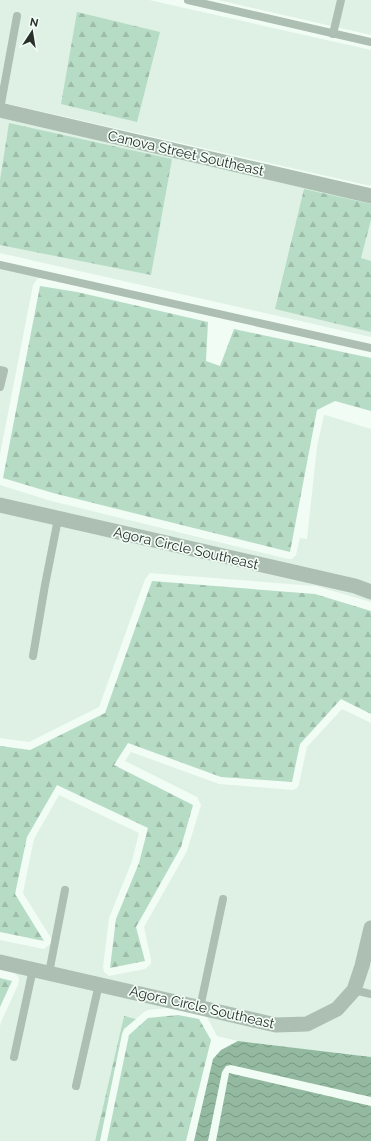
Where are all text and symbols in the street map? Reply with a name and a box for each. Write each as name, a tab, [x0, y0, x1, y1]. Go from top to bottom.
north arrow	[12, 12, 52, 52]
text: N	[29, 15, 39, 30]
street label: Canova Street Southeast	[106, 127, 266, 179]
street label: Agora Circle Southeast	[112, 524, 260, 573]
street label: Agora Circle Southeast	[128, 983, 276, 1032]

